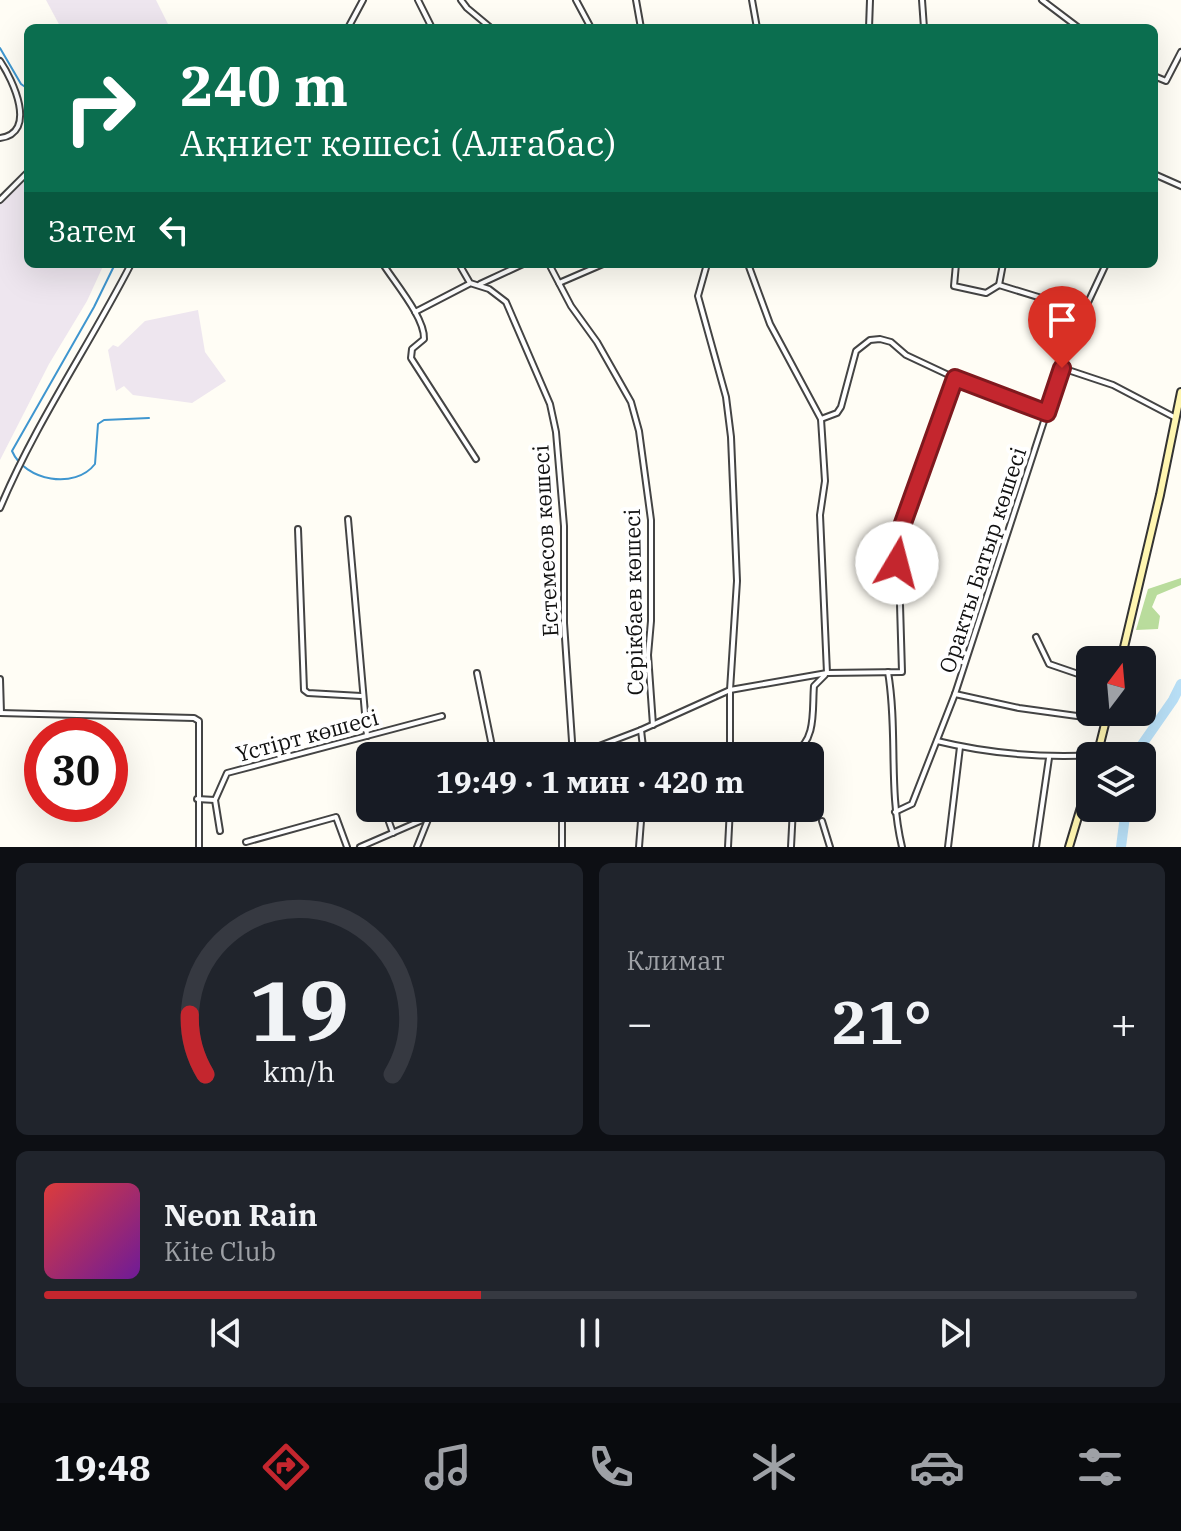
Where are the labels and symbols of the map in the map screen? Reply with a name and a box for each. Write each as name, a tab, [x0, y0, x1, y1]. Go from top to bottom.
pin	[1028, 286, 1096, 368]
street label: Оракты Батыр көшесі	[932, 443, 1032, 677]
street label: Естемесов көшесі	[525, 444, 565, 638]
street label: Серікбаев көшесі	[617, 508, 649, 696]
position arrow	[855, 521, 939, 605]
north arrow	[1076, 646, 1156, 726]
street label: Үстірт көшесі	[232, 702, 382, 768]
speed limit sign: 30	[24, 718, 128, 822]

